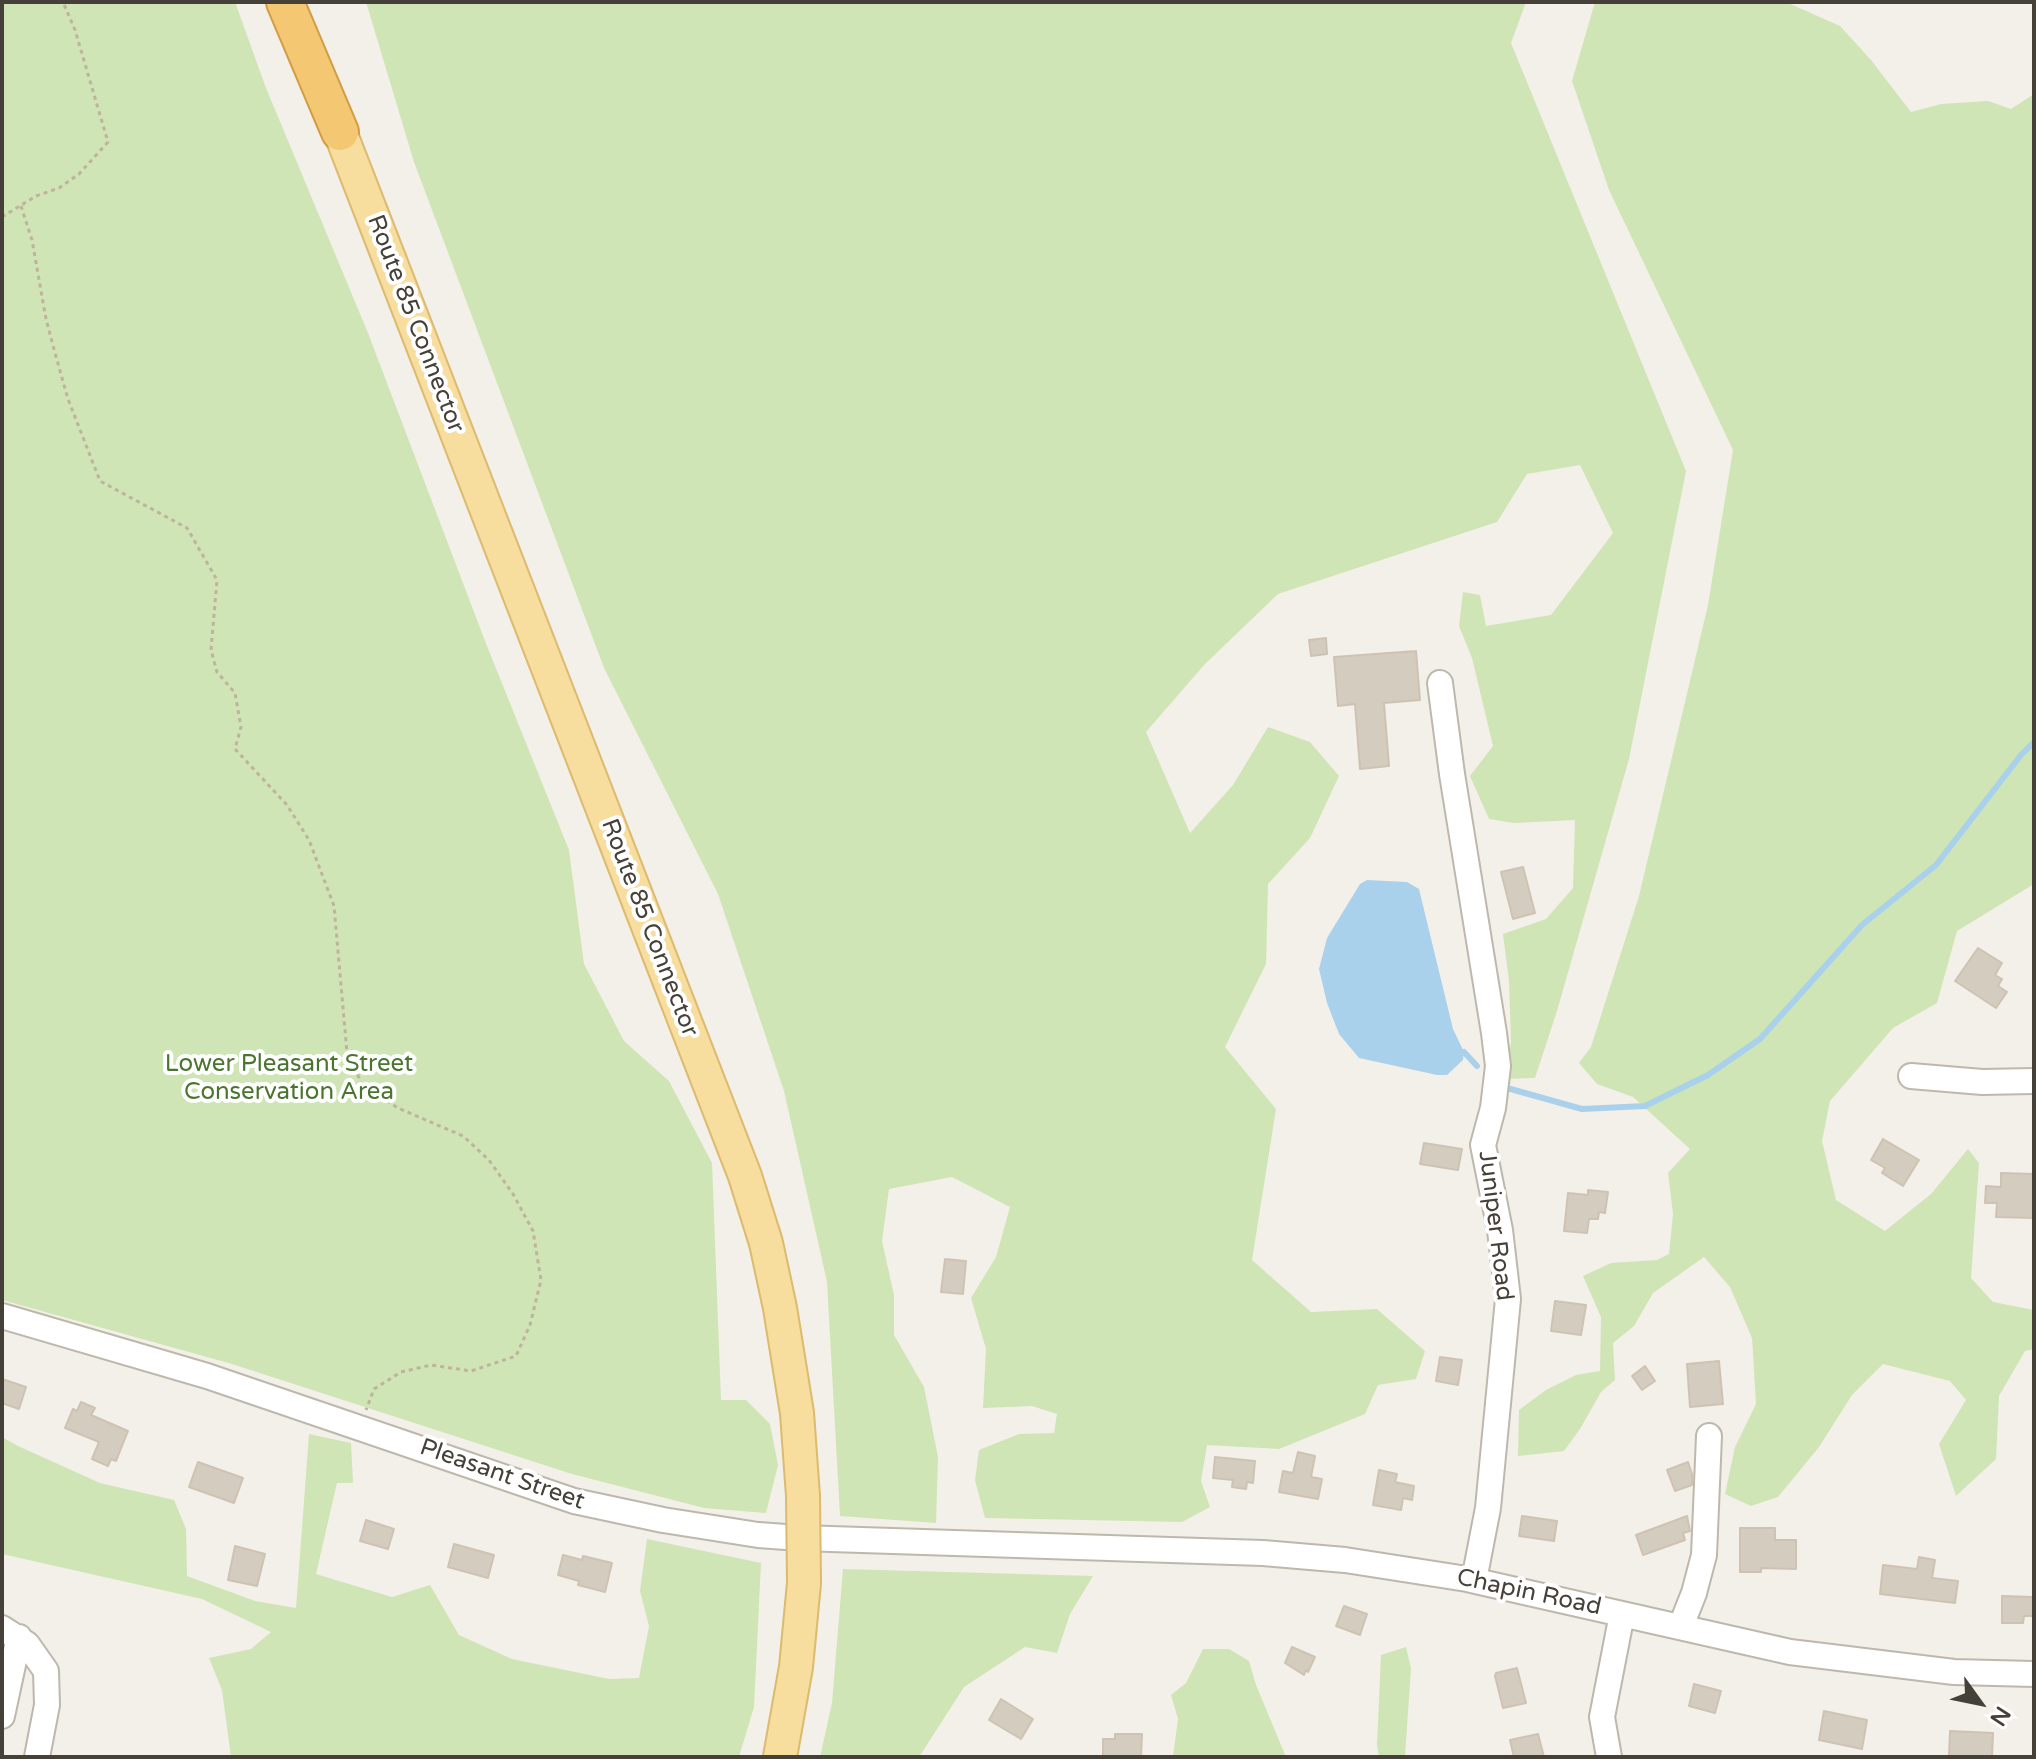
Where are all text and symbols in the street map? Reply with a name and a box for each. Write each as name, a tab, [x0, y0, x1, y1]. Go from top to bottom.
street label: Route 85 Connector	[360, 211, 470, 437]
street label: Route 85 Connector	[594, 815, 704, 1041]
park label: Lower Pleasant Street Conservation Area	[165, 1051, 413, 1107]
street label: Juniper Road	[1472, 1149, 1518, 1303]
street label: Pleasant Street	[416, 1433, 588, 1517]
street label: Chapin Road	[1454, 1564, 1604, 1622]
north arrow	[1940, 1663, 2020, 1743]
text: N	[1984, 1702, 2016, 1731]

